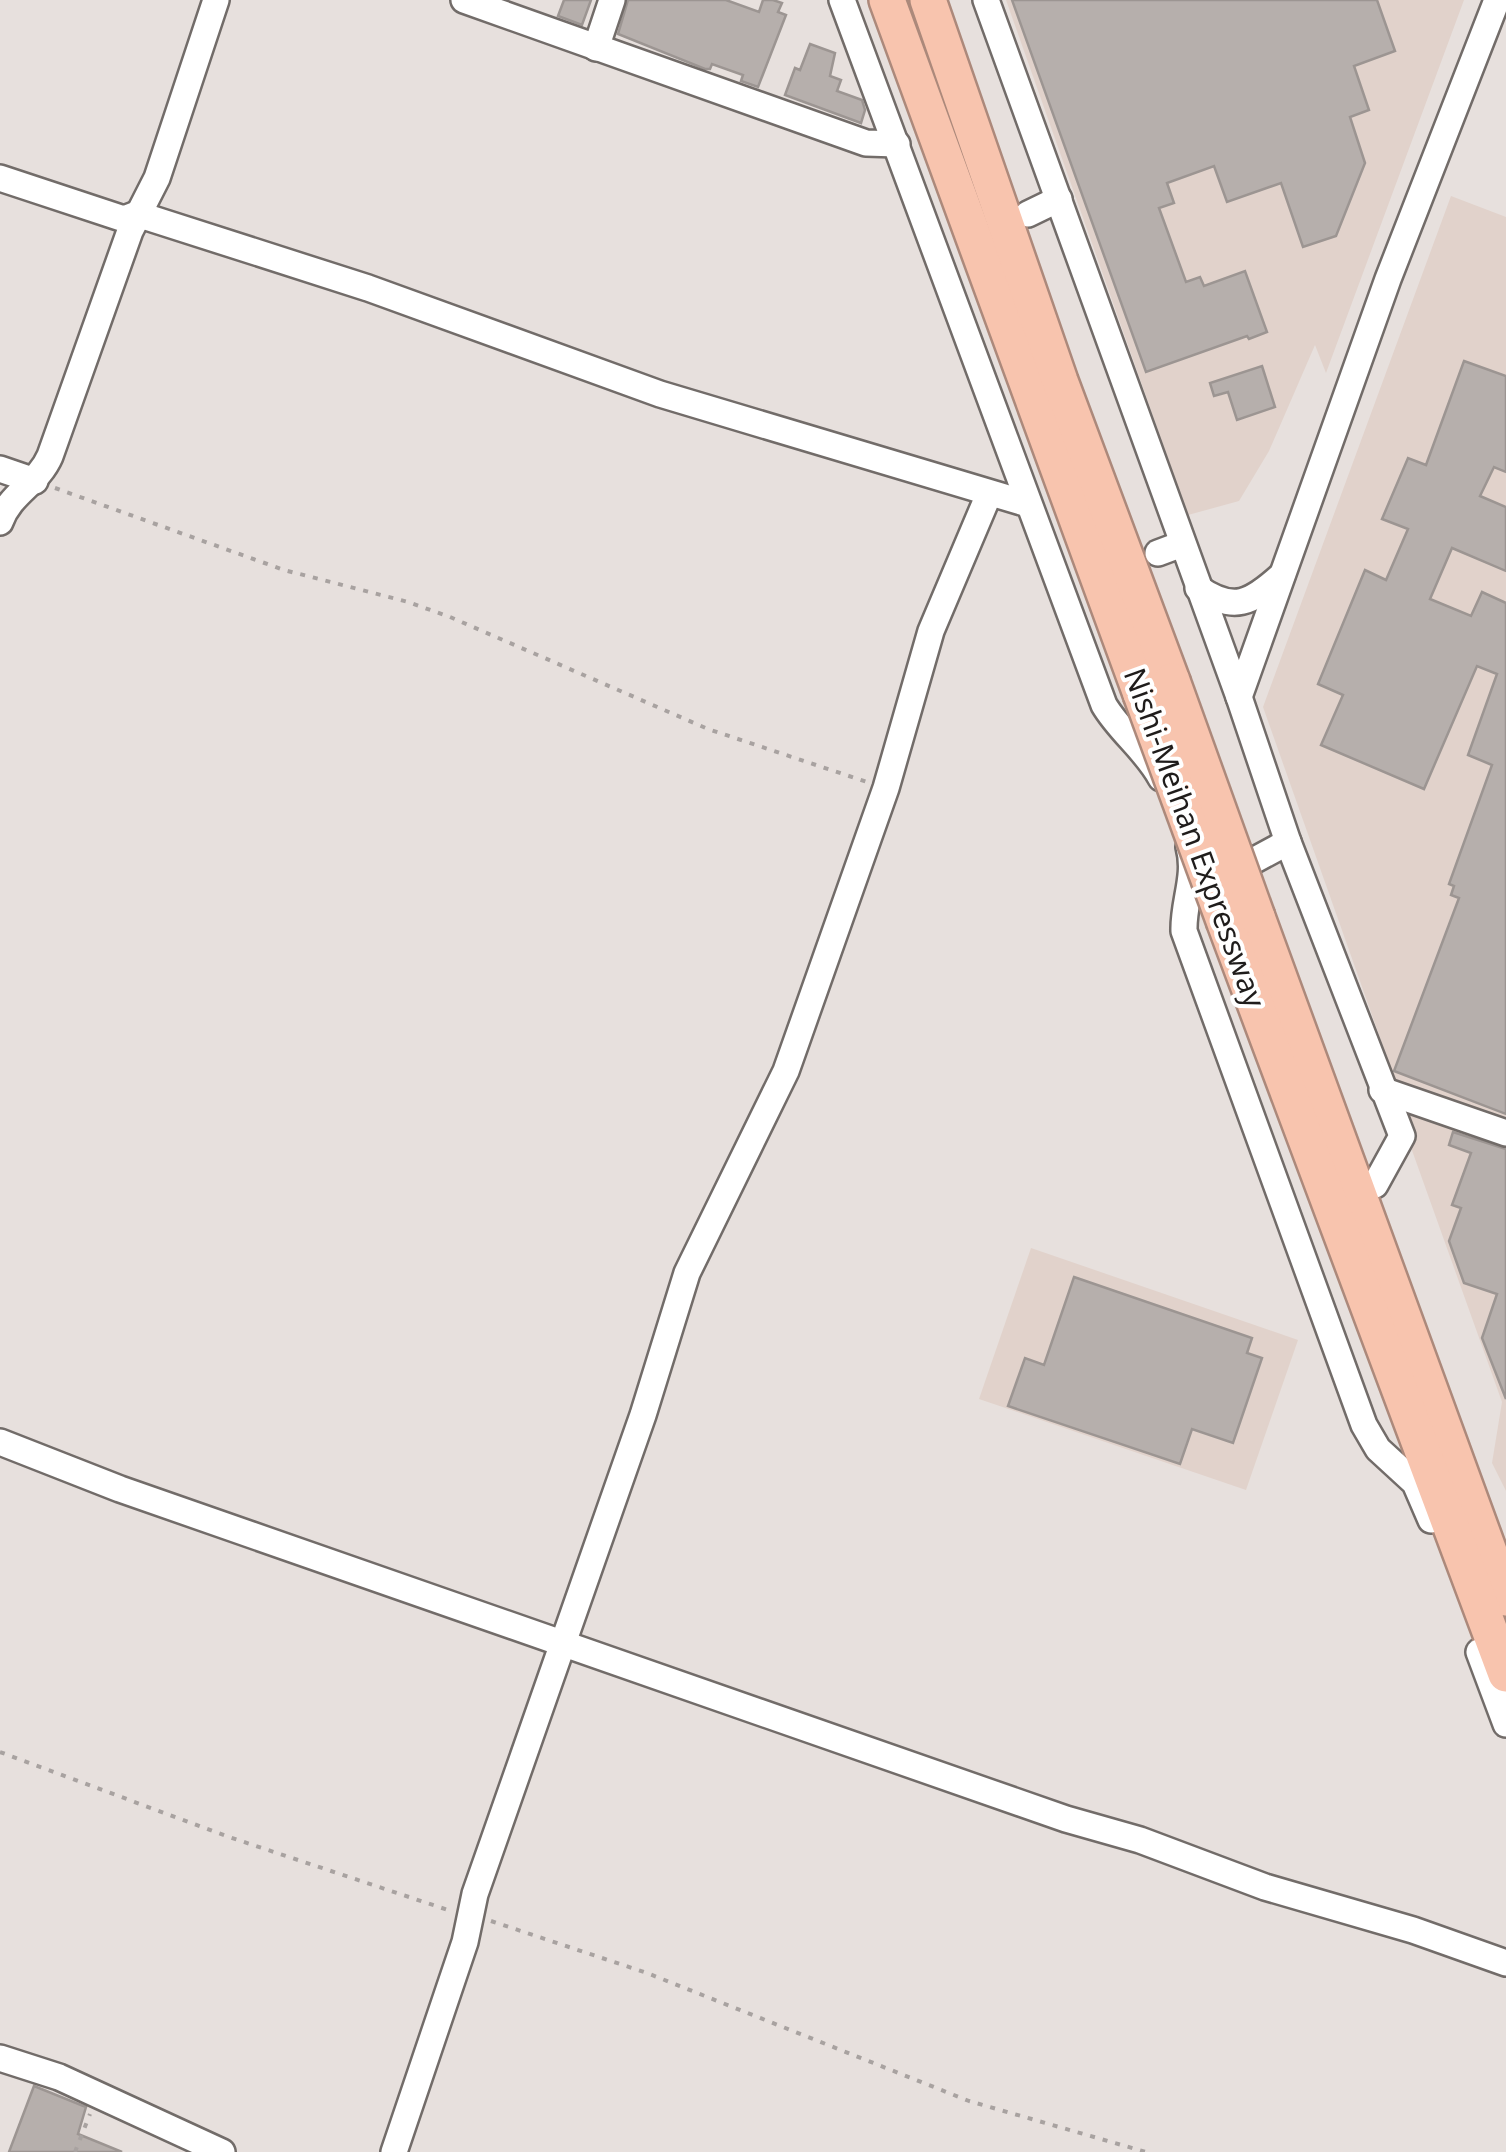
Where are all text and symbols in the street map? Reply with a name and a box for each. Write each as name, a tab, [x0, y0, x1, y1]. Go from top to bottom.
street label: Nishi-Meihan Expressway	[1115, 662, 1276, 1014]

